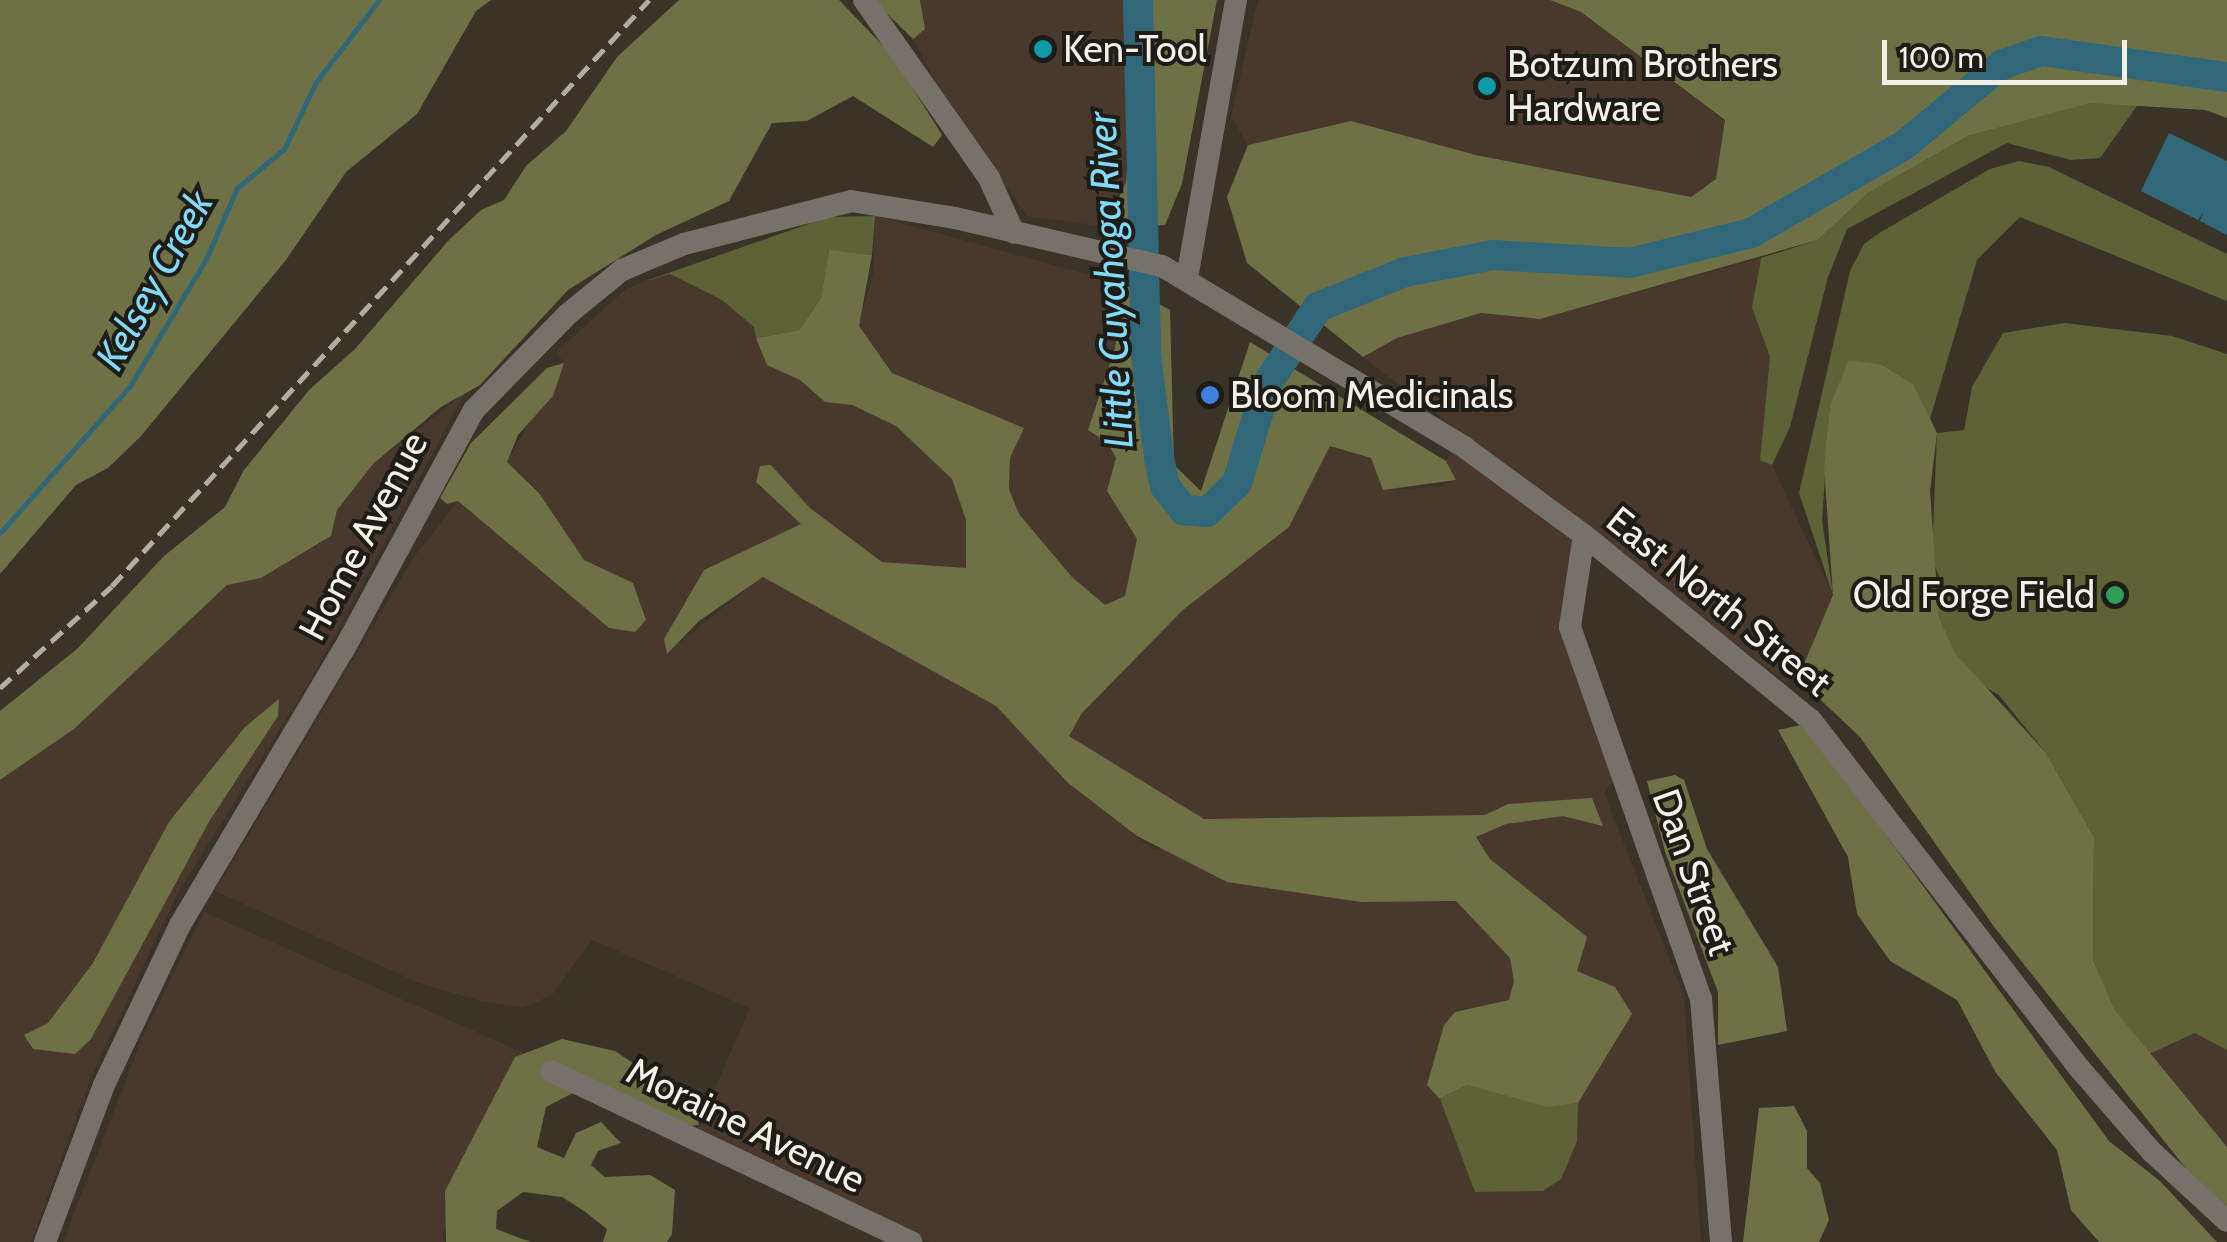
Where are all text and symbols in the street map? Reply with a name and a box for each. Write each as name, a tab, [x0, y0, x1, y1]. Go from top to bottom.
scale bar	[1887, 20, 2132, 82]
place label: Ken-Tool	[1063, 26, 1207, 72]
marker: Ken-Tool	[1032, 38, 1054, 60]
text: 100 m	[1899, 39, 1984, 76]
place label: Botzum Brothers Hardware	[1507, 41, 1778, 130]
marker: Botzum Brothers Hardware	[1476, 75, 1498, 97]
water label: Little Cuyahoga River	[1077, 111, 1143, 449]
water label: Kelsey Creek	[85, 182, 223, 378]
place label: Bloom Medicinals	[1230, 372, 1513, 418]
marker: Bloom Medicinals	[1199, 384, 1221, 406]
street label: Home Avenue	[289, 424, 437, 648]
street label: East North Street	[1598, 497, 1840, 705]
place label: Old Forge Field	[1853, 572, 2095, 618]
marker: Old Forge Field	[2104, 584, 2126, 606]
street label: Dan Street	[1643, 783, 1745, 961]
street label: Moraine Avenue	[620, 1048, 872, 1202]

